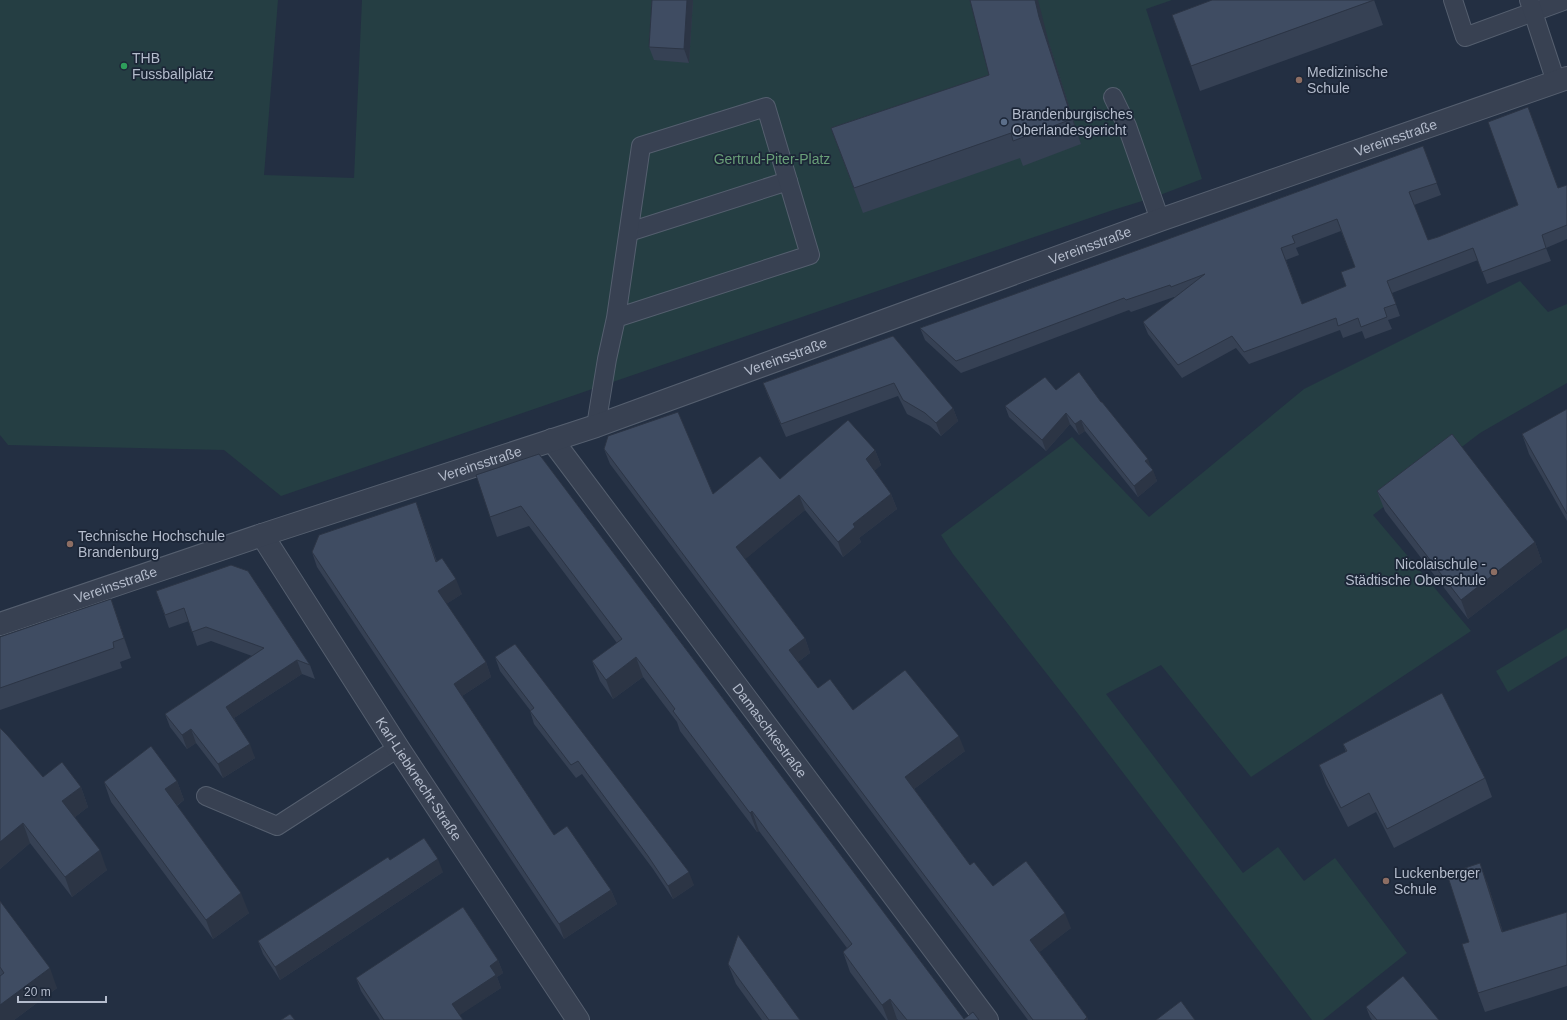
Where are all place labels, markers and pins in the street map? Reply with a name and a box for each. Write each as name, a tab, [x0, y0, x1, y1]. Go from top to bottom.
place label: THB Fussballplatz	[132, 50, 214, 82]
marker: THB Fussballplatz	[119, 61, 129, 71]
place label: Medizinische Schule	[1307, 64, 1388, 96]
marker: Medizinische Schule	[1294, 75, 1304, 85]
place label: Brandenburgisches Oberlandesgericht	[1012, 106, 1133, 138]
marker: Brandenburgisches Oberlandesgericht	[999, 117, 1009, 127]
place label: Technische Hochschule Brandenburg	[78, 528, 225, 560]
marker: Technische Hochschule Brandenburg	[65, 539, 75, 549]
place label: Nicolaischule - Städtische Oberschule	[1345, 556, 1486, 588]
marker: Nicolaischule - Städtische Oberschule	[1489, 567, 1499, 577]
place label: Luckenberger Schule	[1394, 865, 1480, 897]
marker: Luckenberger Schule	[1381, 876, 1391, 886]

